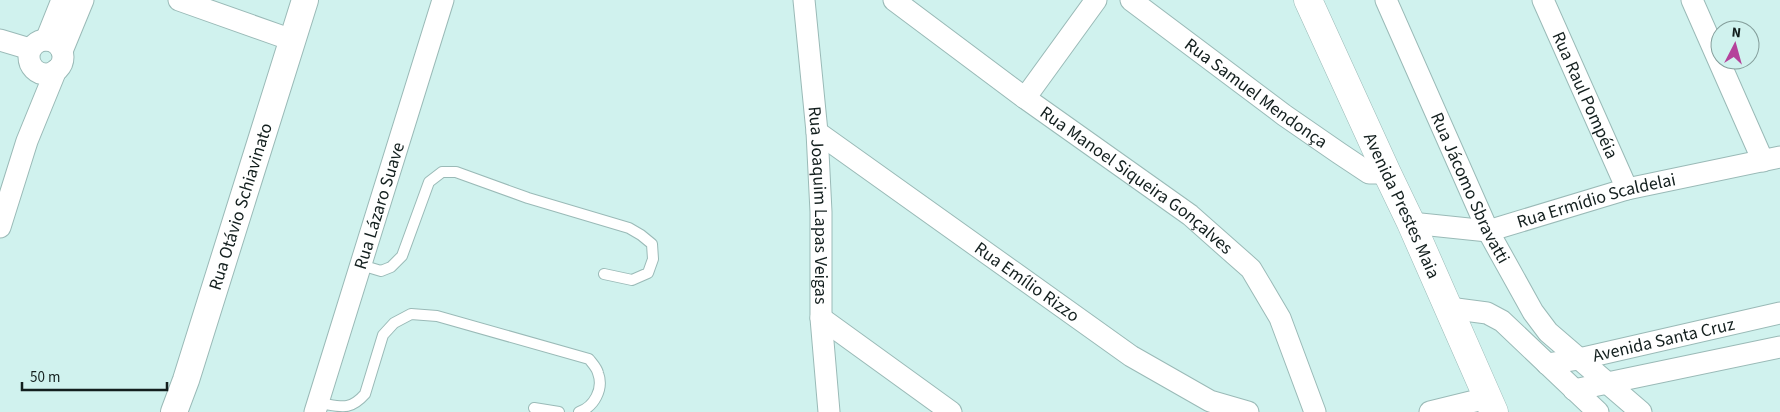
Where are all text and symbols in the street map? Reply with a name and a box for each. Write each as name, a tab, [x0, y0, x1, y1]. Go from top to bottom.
north arrow	[1710, 20, 1760, 70]
text: N	[1731, 23, 1742, 43]
street label: Rua Raul Pompéia	[1546, 28, 1624, 163]
street label: Rua Samuel Mendonça	[1179, 32, 1332, 154]
street label: Rua Manoel Siqueira Gonçalves	[1035, 100, 1238, 260]
street label: Rua Joaquim Lapas Veigas	[802, 105, 833, 304]
street label: Rua Jácomo Sbravatti	[1424, 109, 1516, 268]
street label: Rua Otávio Schiavinato	[203, 120, 279, 293]
street label: Avenida Prestes Maia	[1357, 129, 1446, 283]
street label: Rua Lázaro Suave	[348, 139, 411, 273]
street label: Rua Ermídio Scaldelai	[1514, 167, 1678, 235]
street label: Rua Emílio Rizzo	[969, 236, 1084, 328]
street label: Avenida Santa Cruz	[1590, 312, 1737, 369]
scale bar	[22, 360, 168, 392]
text: 50 m	[30, 367, 60, 388]

